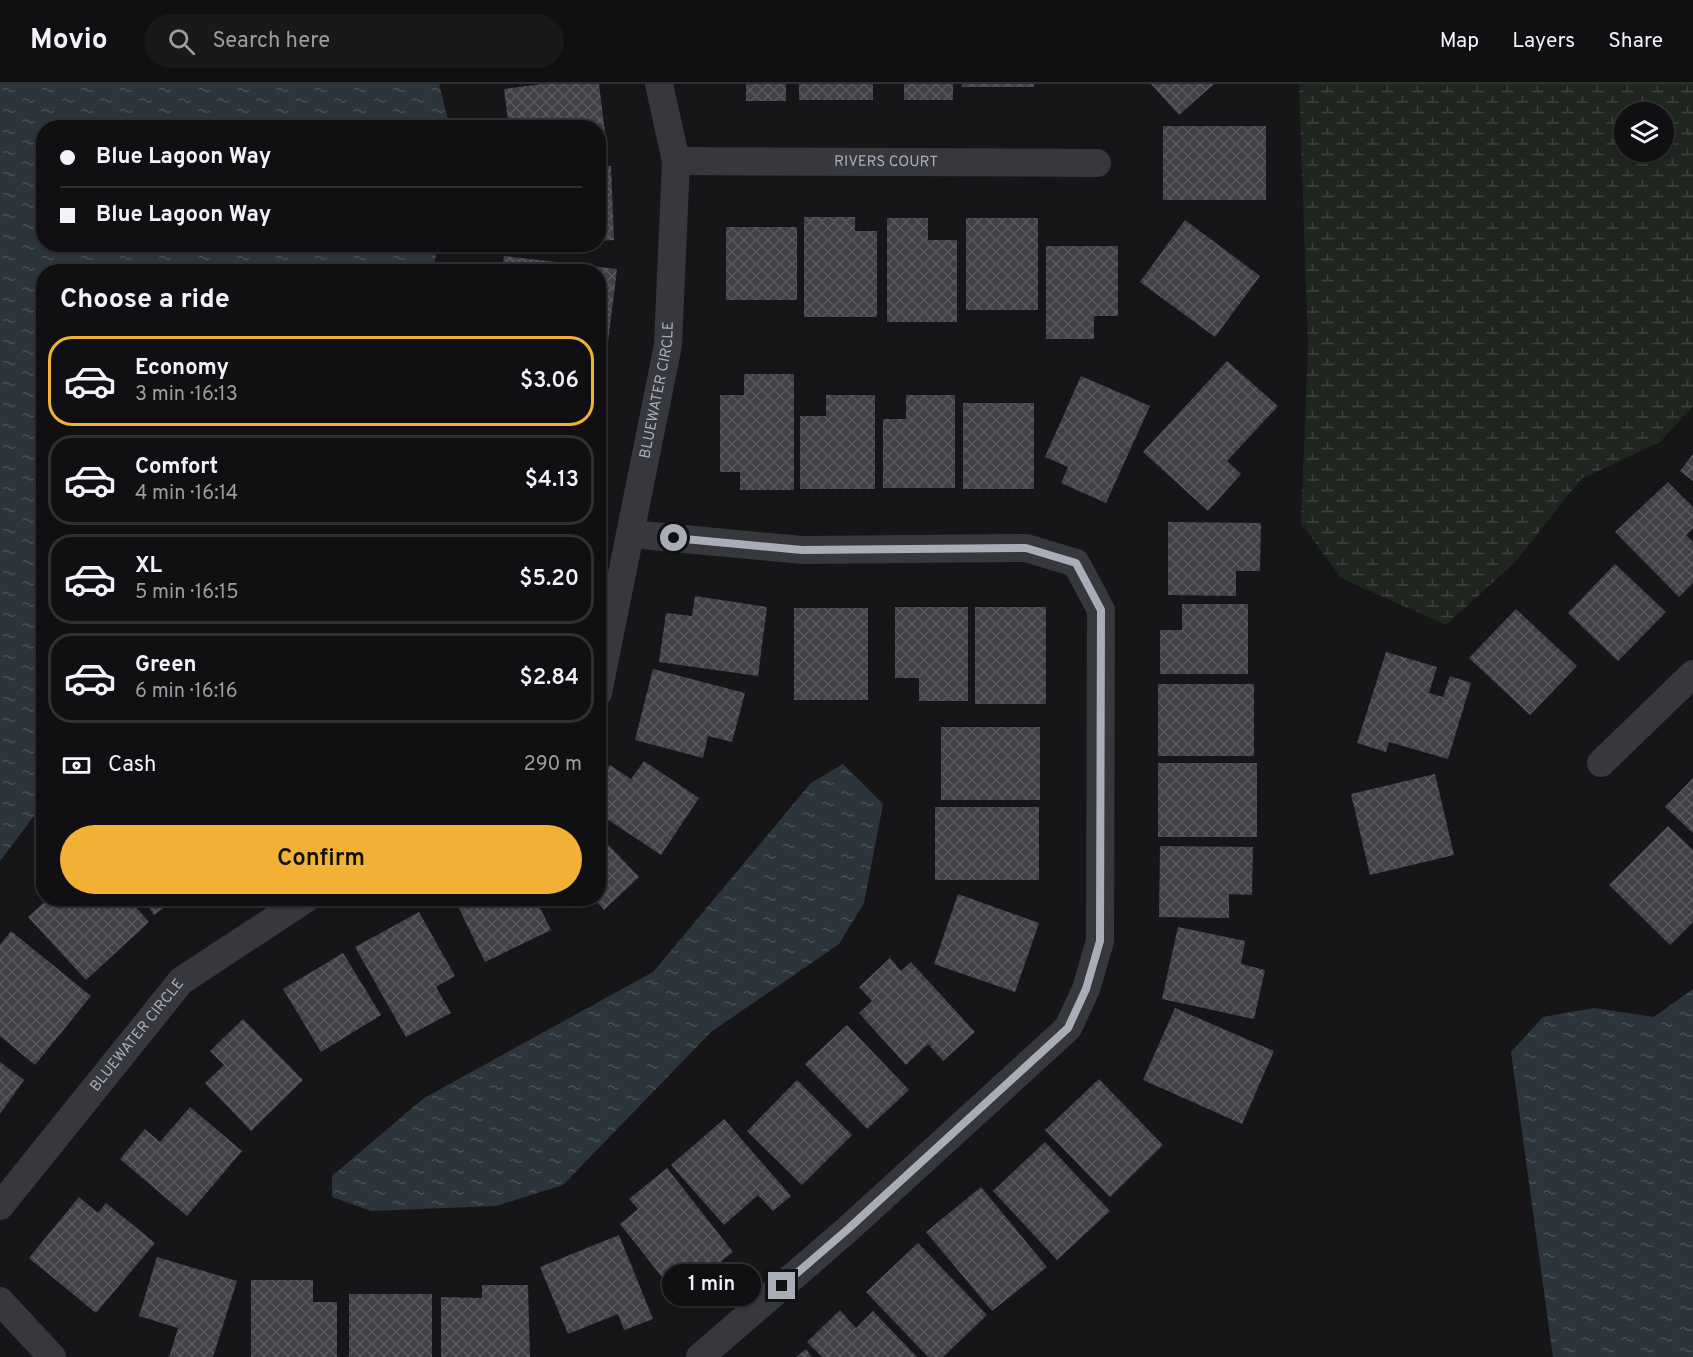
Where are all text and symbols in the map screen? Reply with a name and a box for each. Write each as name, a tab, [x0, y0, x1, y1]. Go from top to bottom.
search box	[144, 14, 564, 68]
text: Movio	[30, 23, 108, 59]
icon: search	[165, 25, 198, 58]
text: Search here	[213, 28, 330, 55]
text: Map	[1440, 28, 1479, 55]
text: Layers	[1512, 28, 1575, 55]
text: Share	[1608, 28, 1663, 55]
map controls	[1614, 102, 1674, 162]
button: layers	[1614, 102, 1674, 162]
text: Blue Lagoon Way	[96, 144, 271, 171]
street label: RIVERS COURT	[834, 152, 938, 172]
text: Blue Lagoon Way	[96, 202, 271, 229]
text: Choose a ride	[60, 283, 230, 317]
street label: BLUEWATER CIRCLE	[636, 321, 679, 460]
icon: car	[63, 354, 117, 408]
text: Economy	[135, 355, 229, 382]
text: $3.06	[520, 368, 579, 395]
text: 3 min · 16:13	[135, 382, 238, 408]
icon: car	[63, 453, 117, 507]
text: Comfort	[135, 454, 218, 481]
text: $4.13	[525, 467, 579, 494]
text: 4 min · 16:14	[135, 481, 238, 507]
route start	[660, 524, 687, 551]
icon: car	[63, 552, 117, 606]
text: XL	[135, 553, 162, 580]
text: $5.20	[519, 566, 579, 593]
text: 5 min · 16:15	[135, 580, 239, 606]
icon: car	[63, 651, 117, 705]
text: Green	[135, 652, 197, 679]
text: $2.84	[519, 665, 579, 692]
text: 6 min · 16:16	[135, 679, 238, 705]
icon: cash	[60, 749, 93, 782]
text: Cash	[108, 752, 157, 779]
text: 290 m	[524, 752, 582, 778]
button: Confirm	[60, 825, 582, 894]
street label: BLUEWATER CIRCLE	[86, 975, 188, 1096]
callout: 1 min	[662, 1265, 761, 1307]
text: 1 min	[688, 1272, 735, 1298]
route end	[768, 1272, 795, 1299]

